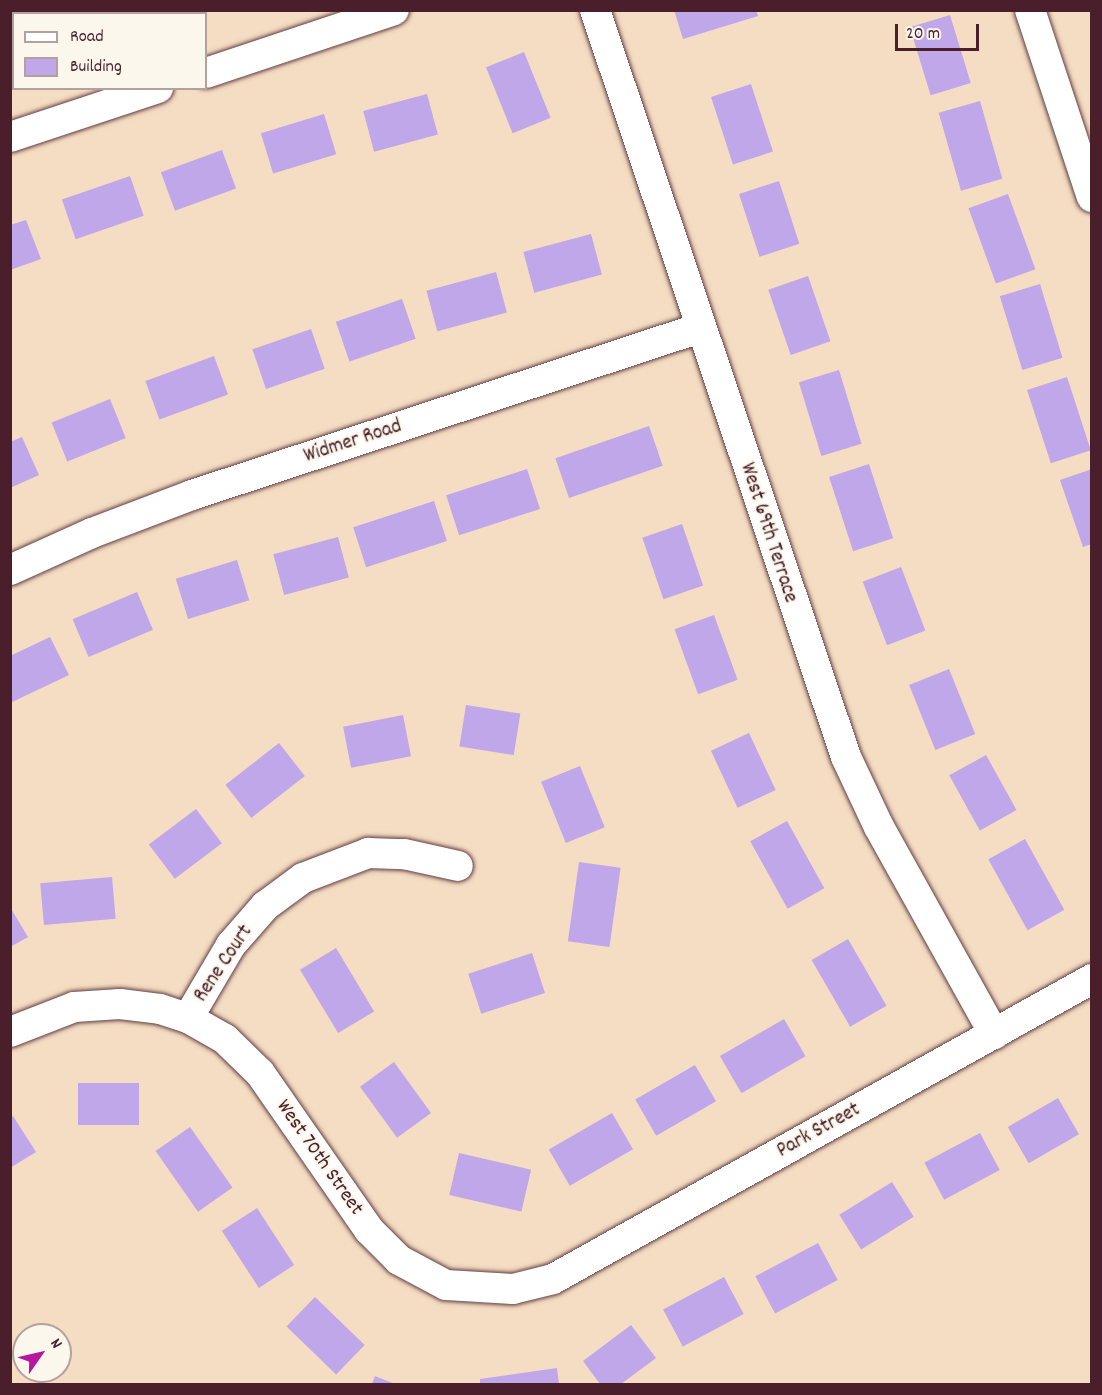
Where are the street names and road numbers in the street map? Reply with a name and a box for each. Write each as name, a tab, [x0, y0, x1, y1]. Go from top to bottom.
street label: Widmer Road	[301, 414, 405, 470]
street label: West 69th Terrace	[734, 460, 802, 606]
street label: Rene Court	[189, 921, 259, 1007]
street label: West 70th Street	[270, 1095, 368, 1221]
street label: Park Street	[773, 1098, 865, 1164]

